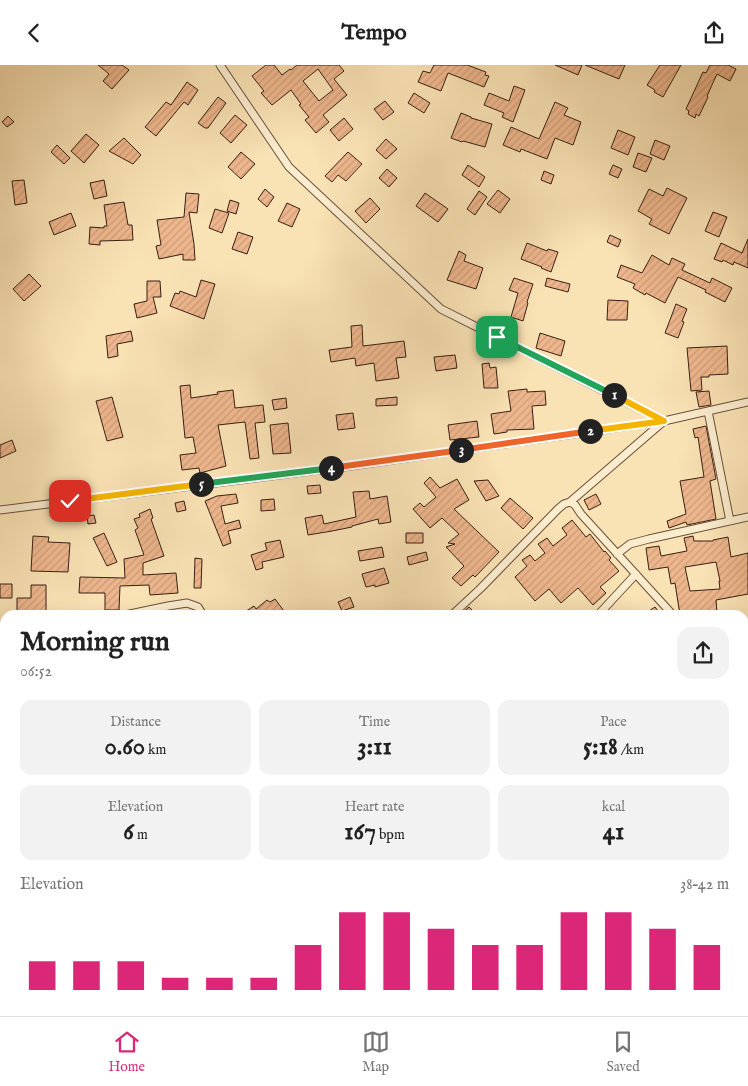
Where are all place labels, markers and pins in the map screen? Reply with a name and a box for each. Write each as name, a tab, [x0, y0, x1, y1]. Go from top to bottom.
pin	[476, 316, 518, 358]
pin: 1	[602, 383, 626, 407]
pin: 2	[578, 419, 602, 443]
pin: 3	[448, 437, 474, 463]
pin: 4	[318, 455, 344, 481]
pin: 5	[188, 471, 214, 497]
pin	[49, 480, 91, 522]

